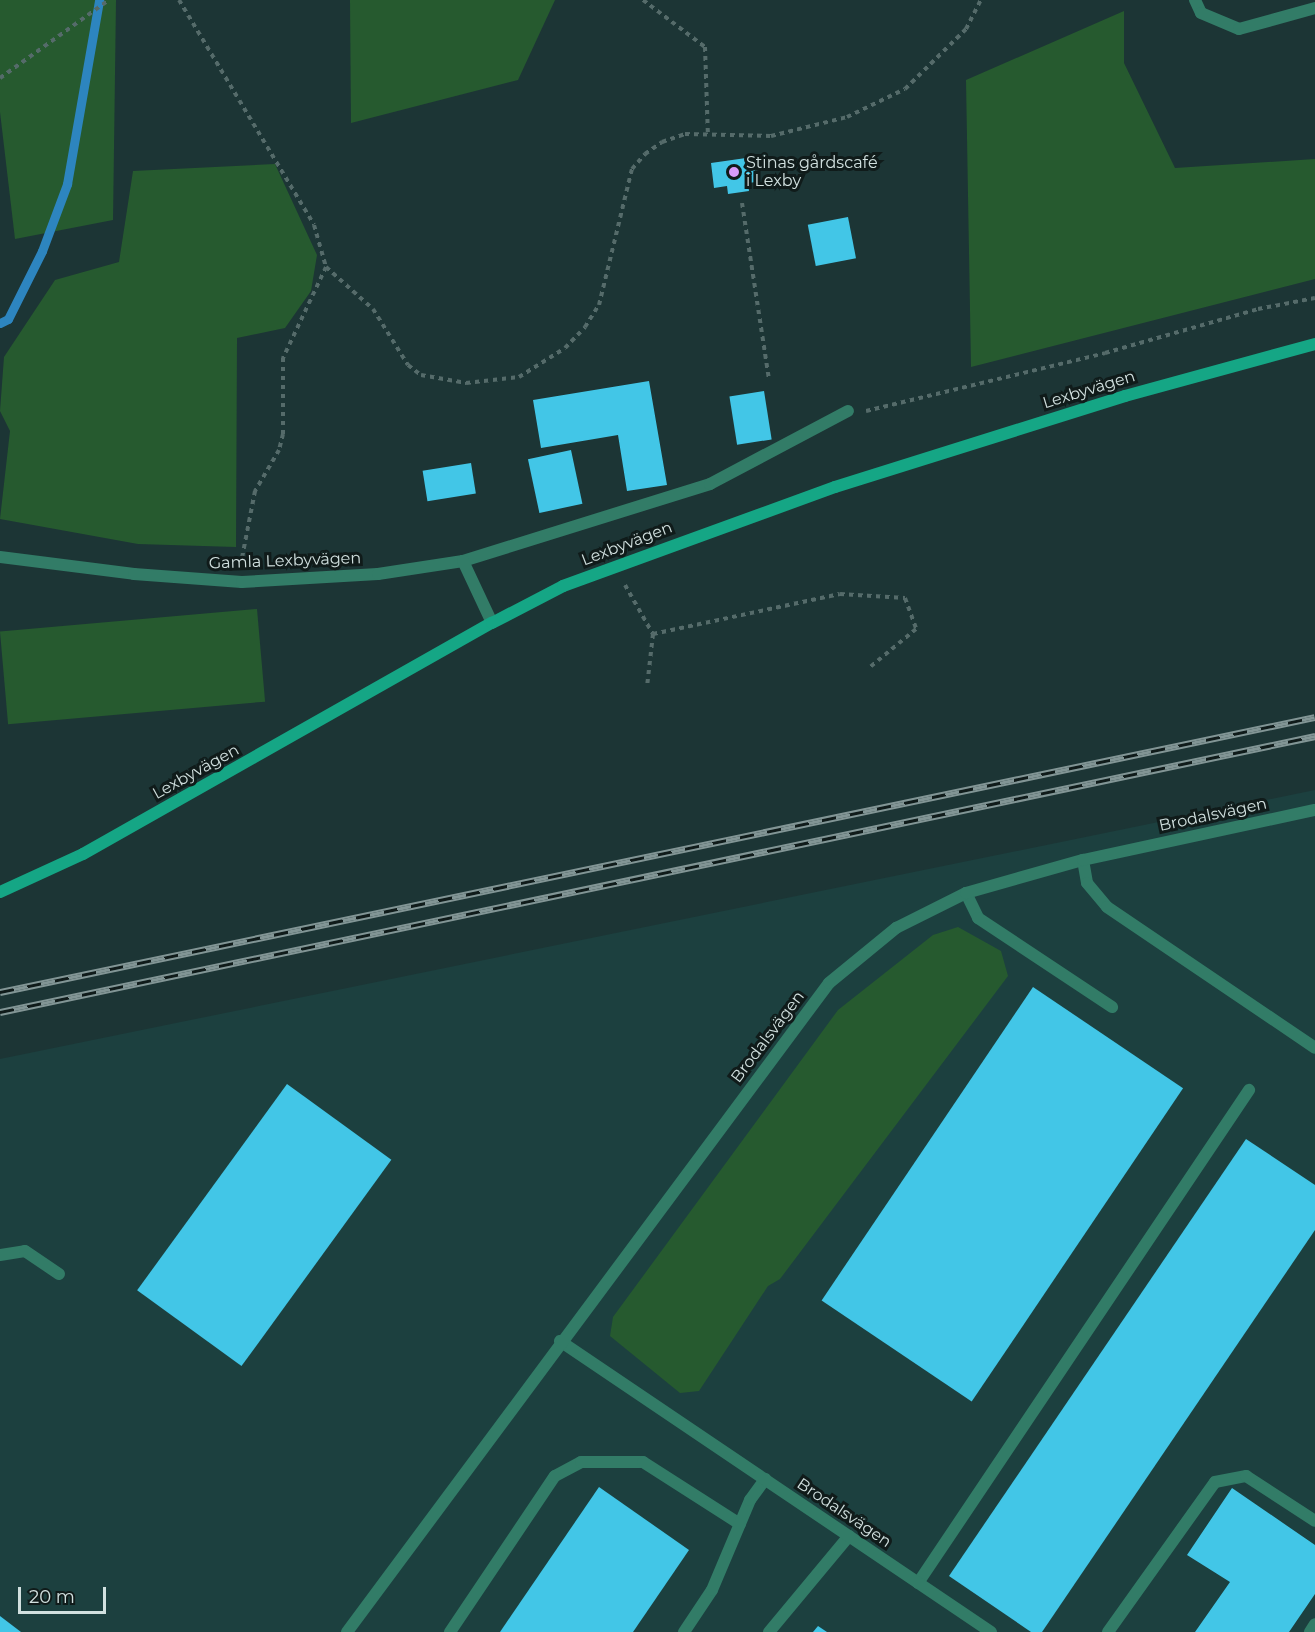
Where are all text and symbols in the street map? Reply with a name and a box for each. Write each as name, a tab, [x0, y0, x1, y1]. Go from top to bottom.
place label: Stinas gårdscafé i Lexby	[746, 153, 878, 191]
marker: Stinas gårdscafé i Lexby	[727, 165, 741, 179]
street label: Lexbyvägen	[1040, 367, 1138, 413]
street label: Lexbyvägen	[579, 518, 675, 570]
street label: Gamla Lexbyvägen	[208, 549, 362, 573]
street label: Lexbyvägen	[149, 740, 243, 804]
street label: Brodalsvägen	[1157, 794, 1269, 836]
street label: Brodalsvägen	[727, 987, 809, 1087]
street label: Brodalsvägen	[793, 1474, 895, 1552]
scale bar	[21, 1575, 110, 1613]
text: 20 m	[29, 1586, 75, 1608]

